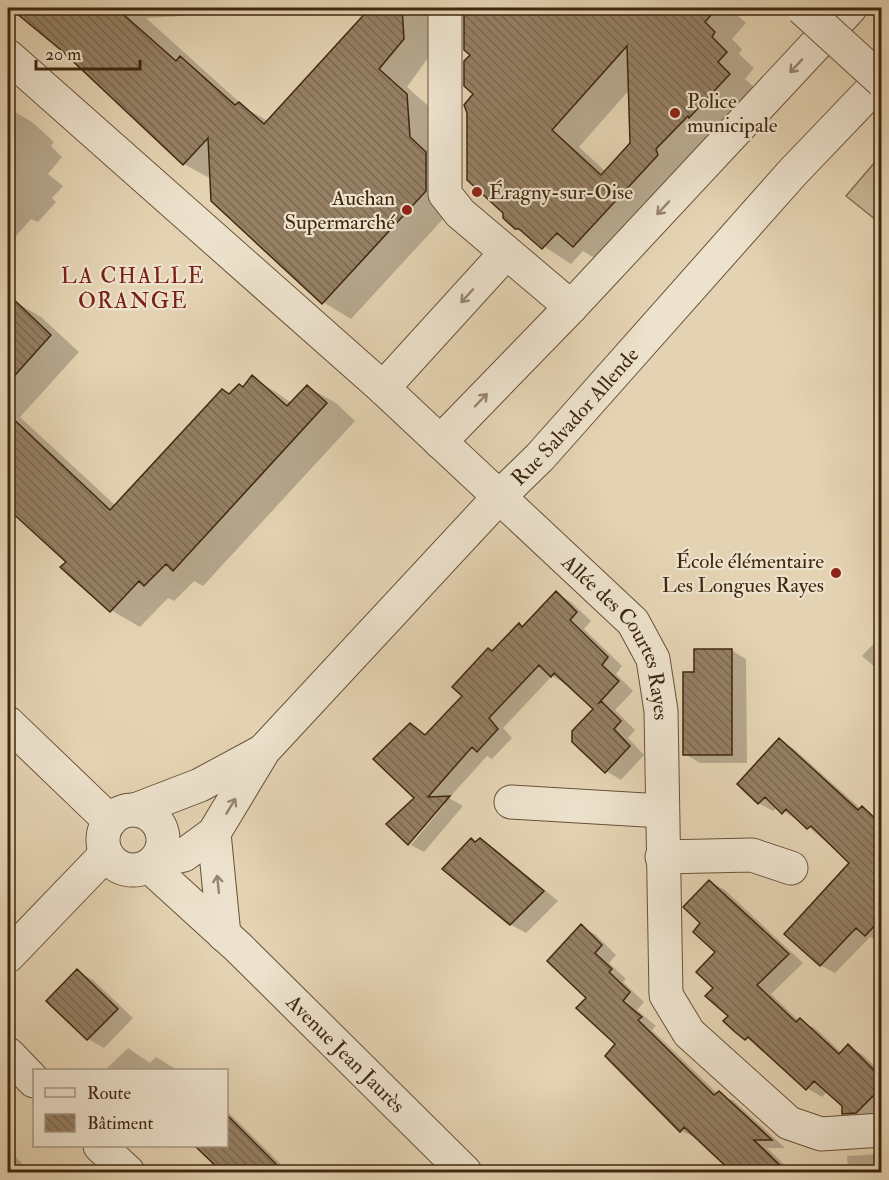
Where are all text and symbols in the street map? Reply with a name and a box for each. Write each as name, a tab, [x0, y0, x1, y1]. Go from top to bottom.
scale bar	[36, 33, 140, 71]
text: 20 m	[45, 43, 81, 66]
one-way arrow	[789, 58, 803, 73]
place label: Police municipale	[687, 88, 778, 139]
marker: Police municipale	[668, 106, 682, 120]
place label: Éragny-sur-Oise	[489, 179, 633, 206]
place label: Auchan Supermarché	[284, 185, 395, 236]
marker: Éragny-sur-Oise	[470, 185, 484, 199]
one-way arrow	[656, 200, 670, 215]
marker: Auchan Supermarché	[400, 203, 414, 217]
district label: LA CHALLE ORANGE	[61, 262, 205, 315]
one-way arrow	[460, 288, 474, 303]
street label: Rue Salvador Allende	[506, 342, 645, 492]
one-way arrow	[474, 393, 488, 408]
street label: Allée des Courtes Rayes	[555, 548, 674, 721]
place label: École élémentaire Les Longues Rayes	[662, 548, 824, 599]
marker: École élémentaire Les Longues Rayes	[829, 566, 843, 580]
one-way arrow	[225, 798, 237, 815]
one-way arrow	[212, 875, 223, 895]
street label: Avenue Jean Jaurès	[279, 988, 411, 1119]
legend	[33, 1069, 228, 1147]
text: Route	[87, 1082, 131, 1105]
text: Bâtiment	[87, 1112, 153, 1135]

